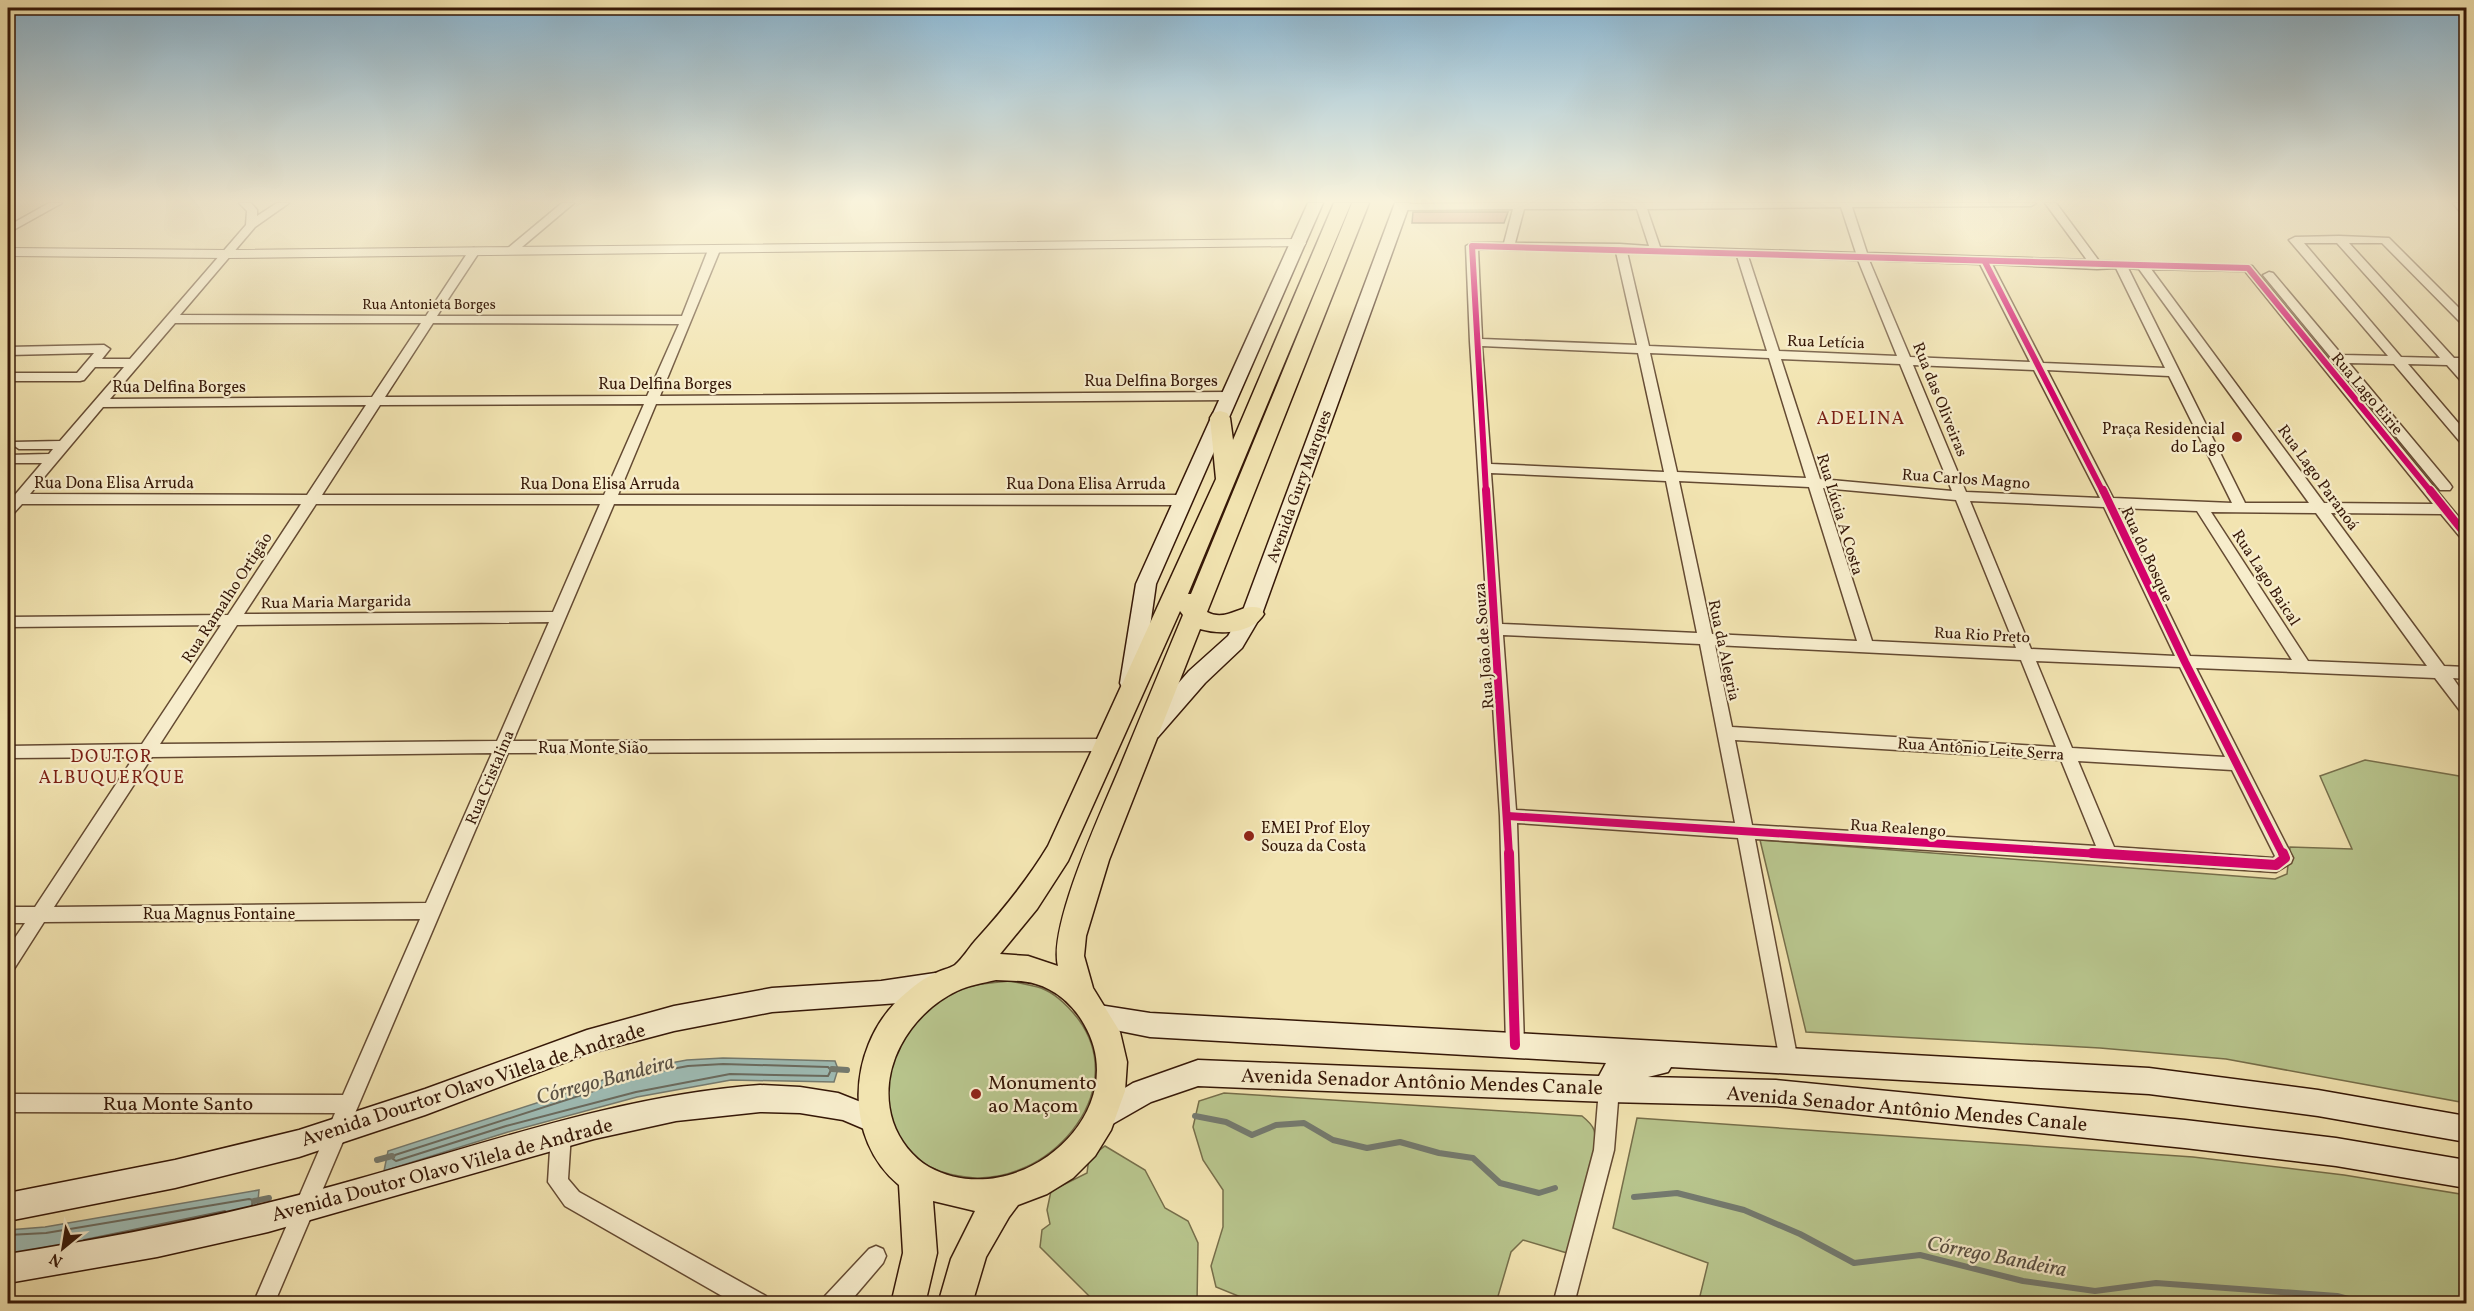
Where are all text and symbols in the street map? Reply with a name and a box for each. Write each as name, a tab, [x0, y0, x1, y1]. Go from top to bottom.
street label: Rua Antonieta Borges	[362, 296, 496, 315]
street label: Rua Letícia	[1787, 331, 1865, 355]
street label: Rua das Oliveiras	[1906, 339, 1972, 460]
street label: Rua Lago Eirie	[2325, 348, 2408, 440]
street label: Rua Delfina Borges	[1084, 371, 1218, 393]
street label: Rua Delfina Borges	[598, 374, 732, 396]
street label: Rua Delfina Borges	[112, 377, 246, 399]
street label: Avenida Gury Marques	[1262, 407, 1338, 566]
district label: ADELINA	[1816, 407, 1906, 432]
place label: Praça Residencial do Lago	[2102, 419, 2225, 459]
street label: Rua Lago Paranoá	[2271, 421, 2363, 536]
marker: Praça Residencial do Lago	[2230, 430, 2244, 444]
street label: Rua Lúcia A Costa	[1810, 451, 1868, 578]
street label: Rua Carlos Magno	[1901, 465, 2031, 495]
street label: Rua Dona Elisa Arruda	[34, 473, 194, 495]
street label: Rua Dona Elisa Arruda	[520, 474, 680, 496]
street label: Rua Dona Elisa Arruda	[1006, 474, 1166, 496]
street label: Rua do Bosque	[2115, 504, 2178, 606]
street label: Rua Lago Baical	[2226, 526, 2305, 631]
street label: Rua Ramalho Ortigão	[177, 528, 278, 668]
street label: Rua João de Souza	[1470, 582, 1500, 710]
street label: Rua Maria Margarida	[260, 591, 412, 615]
street label: Rua da Alegria	[1702, 598, 1744, 703]
street label: Rua Rio Preto	[1933, 622, 2030, 649]
street label: Rua Cristalina	[461, 727, 521, 828]
street label: Rua Antônio Leite Serra	[1897, 733, 2065, 767]
street label: Rua Monte Sião	[538, 738, 648, 760]
district label: DOUTOR ALBUQUERQUE	[38, 745, 186, 791]
street label: Rua Realengo	[1849, 815, 1946, 843]
place label: EMEI Prof Eloy Souza da Costa	[1261, 818, 1371, 858]
marker: EMEI Prof Eloy Souza da Costa	[1242, 829, 1256, 843]
street label: Rua Magnus Fontaine	[143, 904, 295, 926]
street label: Avenida Dourtor Olavo Vilela de Andrade	[298, 1017, 649, 1155]
water label: Córrego Bandeira	[533, 1048, 678, 1113]
street label: Avenida Senador Antônio Mendes Canale	[1241, 1063, 1603, 1103]
place label: Monumento ao Maçom	[988, 1070, 1097, 1121]
street label: Avenida Senador Antônio Mendes Canale	[1725, 1080, 2088, 1140]
marker: Monumento ao Maçom	[969, 1087, 983, 1101]
street label: Rua Monte Santo	[103, 1091, 253, 1119]
street label: Avenida Doutor Olavo Vilela de Andrade	[269, 1112, 616, 1230]
north arrow	[33, 1218, 93, 1278]
water label: Córrego Bandeira	[1924, 1230, 2069, 1285]
text: N	[46, 1247, 67, 1272]

